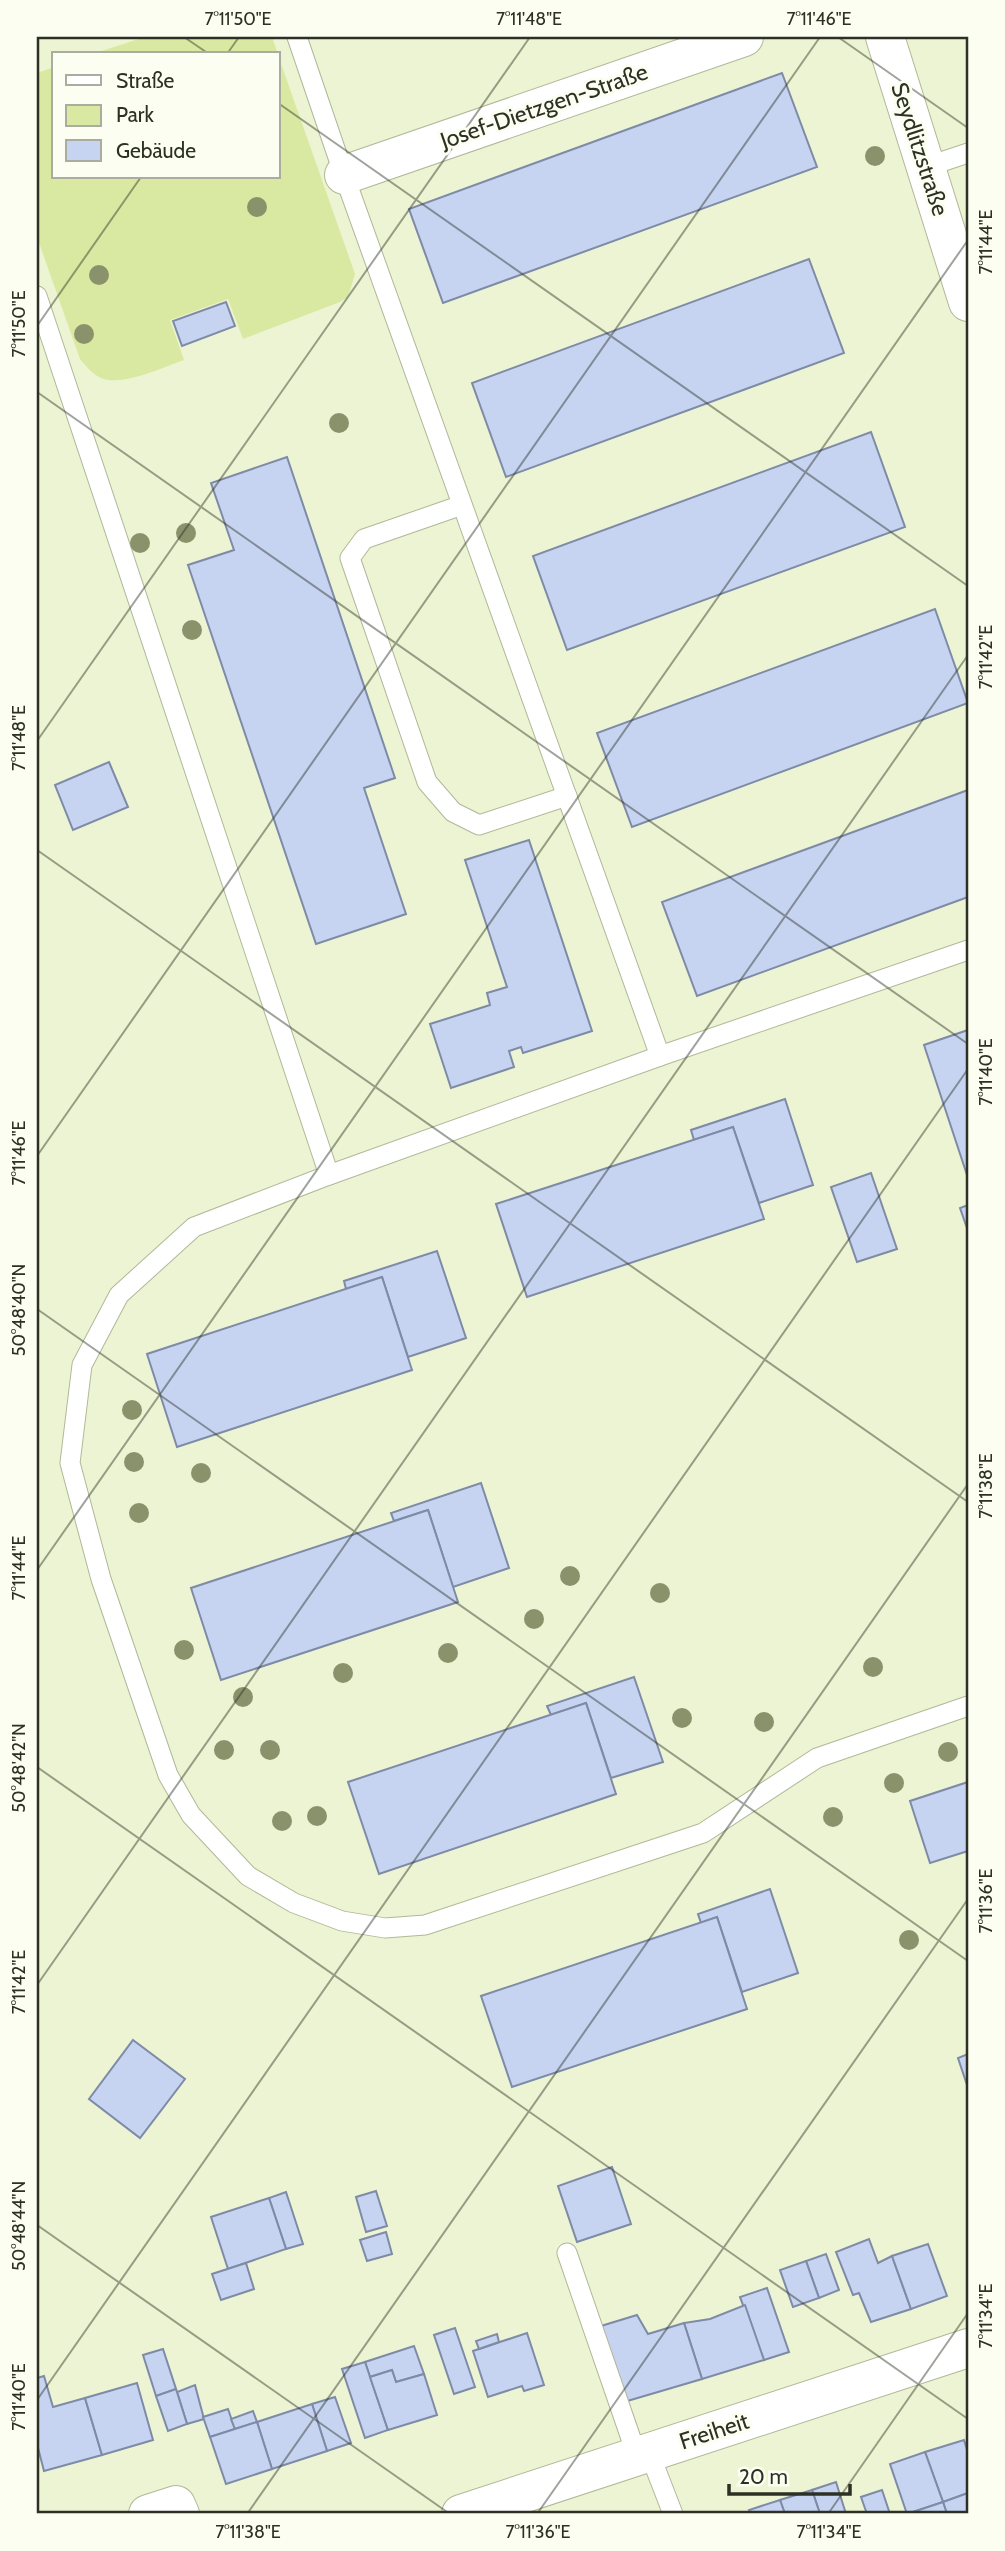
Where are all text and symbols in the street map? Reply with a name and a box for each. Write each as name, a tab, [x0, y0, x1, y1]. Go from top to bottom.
text: 7°11'50"E	[204, 8, 272, 30]
text: 7°11'48"E	[496, 8, 562, 30]
text: 7°11'46"E	[786, 8, 852, 30]
legend	[52, 52, 280, 178]
street label: Josef-Dietzgen-Straße	[436, 57, 652, 155]
text: Straße	[116, 68, 175, 93]
street label: Seydlitzstraße	[885, 79, 955, 219]
text: Park	[116, 102, 154, 127]
text: Gebäude	[116, 138, 196, 163]
text: 7°11'44"E	[975, 209, 997, 275]
text: 7°11'50"E	[8, 290, 30, 358]
text: 7°11'42"E	[975, 625, 997, 689]
text: 7°11'48"E	[8, 705, 30, 771]
text: 7°11'40"E	[975, 1038, 997, 1106]
text: 7°11'46"E	[8, 1120, 30, 1186]
text: 50°48'40"N	[8, 1264, 30, 1356]
text: 7°11'38"E	[975, 1453, 997, 1519]
text: 7°11'44"E	[8, 1535, 30, 1601]
text: 50°48'42"N	[8, 1723, 30, 1813]
text: 7°11'36"E	[975, 1869, 997, 1933]
text: 7°11'42"E	[8, 1950, 30, 2014]
text: 50°48'44"N	[8, 2181, 30, 2271]
text: 7°11'34"E	[975, 2284, 997, 2348]
text: 7°11'40"E	[8, 2363, 30, 2431]
street label: Freiheit	[676, 2407, 753, 2455]
scale bar	[729, 2453, 849, 2497]
text: 20 m	[739, 2464, 788, 2489]
text: 7°11'38"E	[215, 2521, 281, 2543]
text: 7°11'36"E	[506, 2521, 570, 2543]
text: 7°11'34"E	[797, 2521, 861, 2543]

